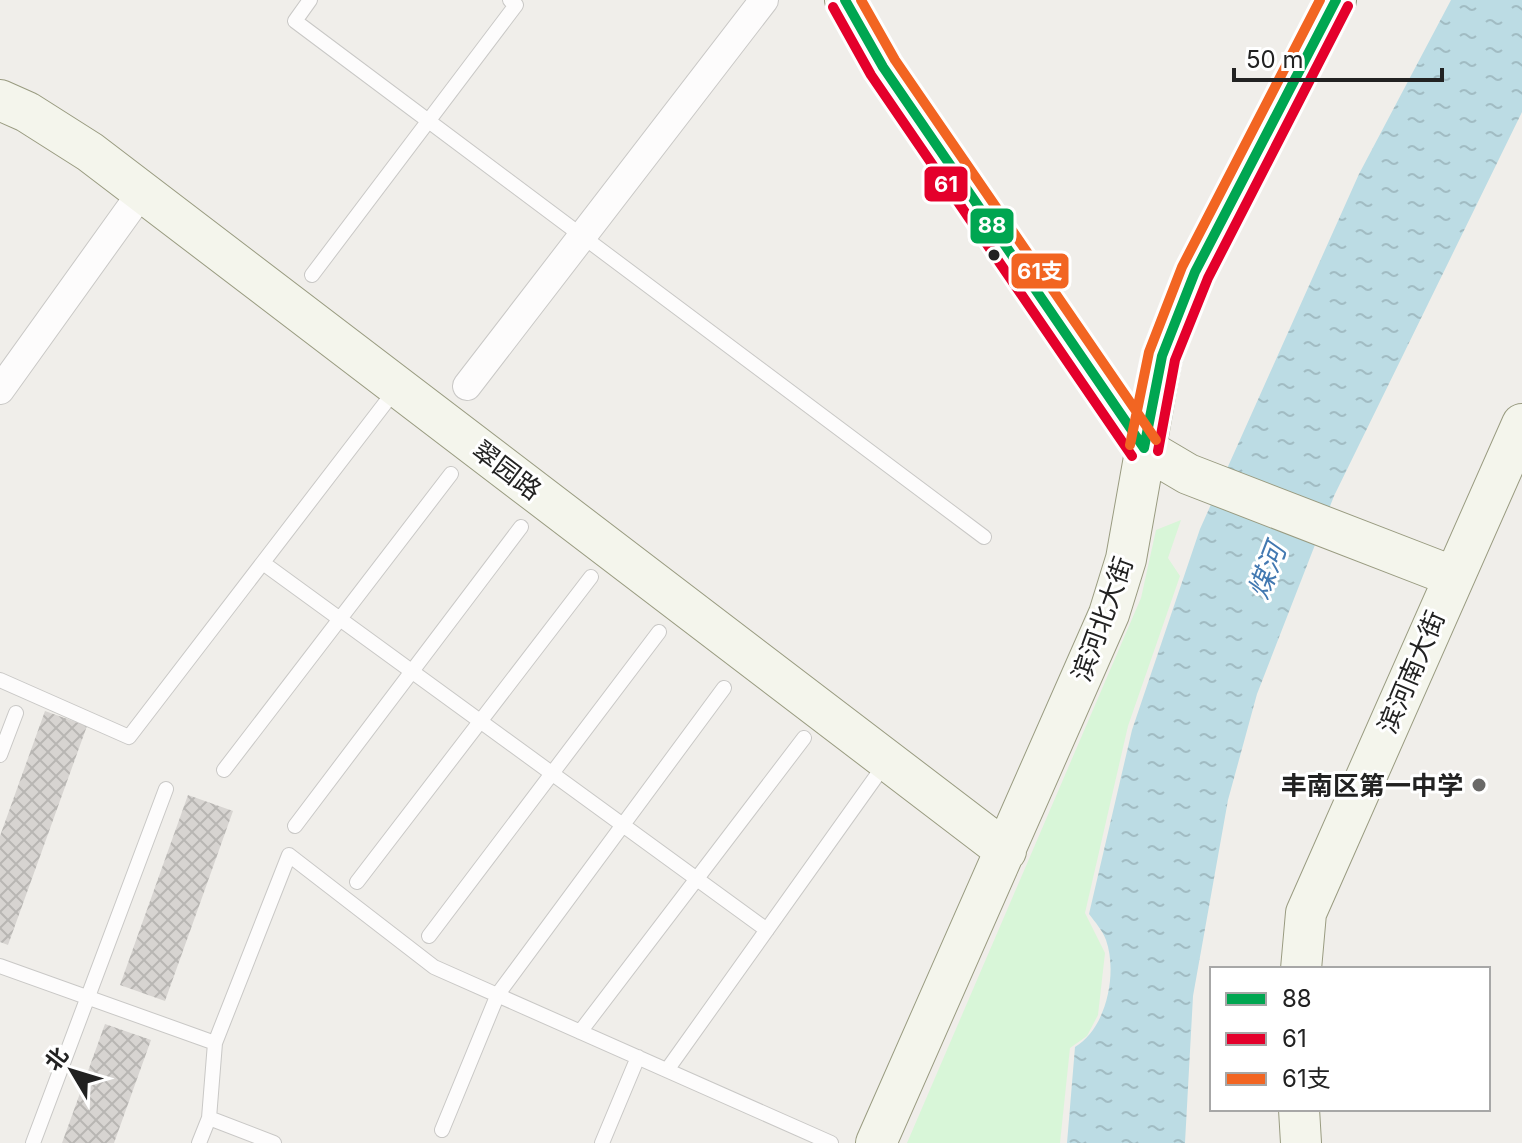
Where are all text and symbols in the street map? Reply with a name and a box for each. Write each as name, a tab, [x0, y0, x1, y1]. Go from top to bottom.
scale bar	[1234, 32, 1442, 82]
text: 50 m	[1246, 45, 1304, 74]
line badge: 61	[923, 165, 969, 203]
text: 61	[934, 171, 958, 197]
line badge: 88	[969, 207, 1015, 245]
text: 88	[978, 212, 1006, 238]
unlabelled marker	[986, 247, 1002, 263]
line badge: 61支	[1010, 252, 1070, 290]
text: 61支	[1017, 258, 1063, 284]
street label: 翠园路	[467, 434, 547, 506]
water label: 煤河	[1241, 534, 1295, 603]
street label: 滨河北大街	[1065, 553, 1139, 685]
street label: 滨河南大街	[1371, 606, 1451, 738]
place label: 丰南区第一中学	[1281, 770, 1463, 801]
marker: 丰南区第一中学	[1470, 776, 1488, 794]
legend	[1210, 967, 1490, 1111]
text: 88	[1282, 984, 1312, 1013]
text: 61	[1282, 1024, 1307, 1053]
north arrow	[32, 1031, 112, 1111]
text: 北	[39, 1042, 73, 1075]
text: 61支	[1282, 1064, 1331, 1093]

